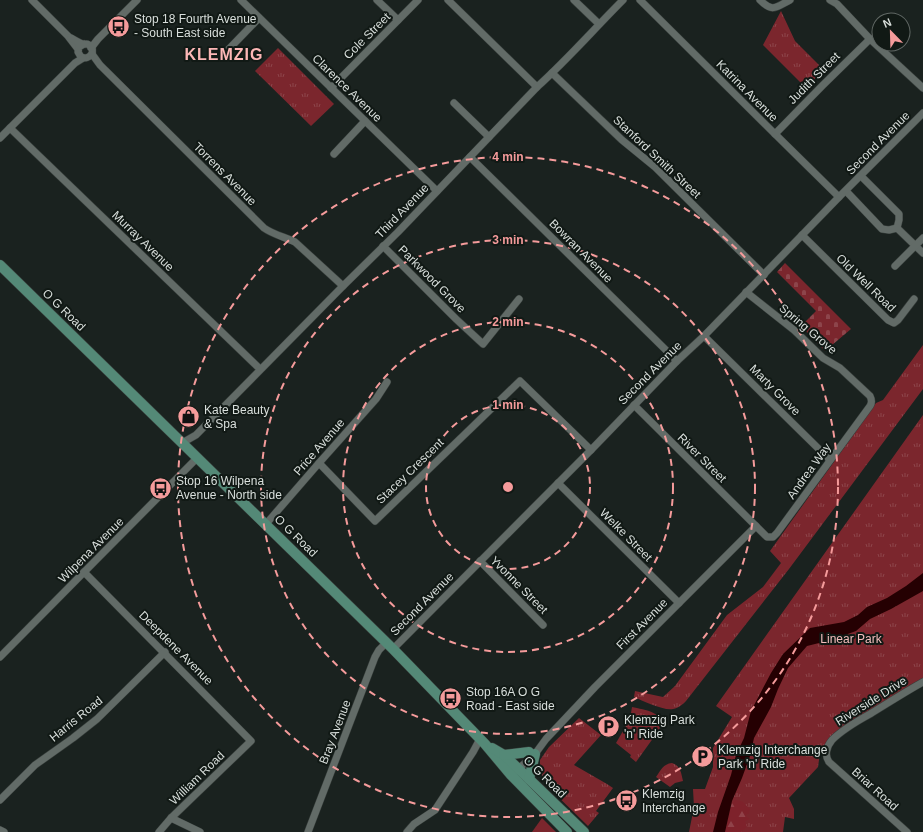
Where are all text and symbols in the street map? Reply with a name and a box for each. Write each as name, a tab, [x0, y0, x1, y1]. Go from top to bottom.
street label: Cole Street	[341, 9, 394, 62]
place label: Stop 18 Fourth Avenue - South East side	[134, 12, 257, 40]
north arrow	[871, 12, 911, 52]
bus stop icon: Stop 18 Fourth Avenue - South East side	[106, 13, 132, 39]
text: N	[881, 16, 893, 30]
district label: KLEMZIG	[185, 46, 264, 63]
street label: Judith Street	[785, 49, 843, 107]
street label: Clarence Avenue	[309, 51, 385, 125]
street label: Katrina Avenue	[713, 57, 781, 125]
street label: Second Avenue	[843, 108, 913, 178]
street label: Stanford Smith Street	[610, 113, 704, 202]
street label: Torrens Avenue	[191, 140, 260, 209]
text: 4 min	[492, 150, 524, 164]
street label: Third Avenue	[372, 181, 432, 241]
street label: Murray Avenue	[109, 208, 177, 274]
street label: Bowran Avenue	[546, 216, 616, 286]
text: 3 min	[492, 233, 524, 247]
street label: Parkwood Grove	[395, 242, 469, 316]
street label: Old Well Road	[833, 251, 899, 315]
street label: O G Road	[40, 286, 88, 334]
street label: Spring Grove	[776, 301, 840, 357]
text: 2 min	[492, 315, 524, 329]
street label: Second Avenue	[615, 338, 685, 408]
street label: Marty Grove	[747, 362, 804, 419]
text: 1 min	[492, 398, 524, 412]
place label: Kate Beauty & Spa	[204, 403, 269, 431]
shop icon: Kate Beauty & Spa	[176, 404, 202, 430]
street label: Price Avenue	[291, 416, 348, 478]
street label: River Street	[675, 431, 730, 486]
street label: Stacey Crescent	[373, 435, 447, 507]
street label: Andrea Way	[784, 440, 834, 502]
place label: Stop 16 Wilpena Avenue - North side	[176, 474, 282, 502]
bus stop icon: Stop 16 Wilpena Avenue - North side	[147, 475, 173, 501]
centre of rings	[501, 480, 515, 494]
street label: Welke Street	[597, 506, 656, 565]
street label: O G Road	[272, 512, 320, 560]
street label: Wilpena Avenue	[55, 514, 127, 586]
street label: Yvonne Street	[487, 553, 551, 617]
street label: Second Avenue	[387, 569, 457, 639]
street label: First Avenue	[614, 595, 671, 652]
street label: Deepdene Avenue	[136, 608, 216, 688]
park label: Linear Park	[820, 632, 883, 646]
street label: Riverside Drive	[833, 673, 909, 728]
place label: Stop 16A O G Road - East side	[466, 685, 555, 713]
bus stop icon: Stop 16A O G Road - East side	[437, 686, 463, 712]
street label: Harris Road	[47, 693, 105, 745]
street label: Bray Avenue	[316, 698, 354, 766]
place label: Klemzig Park 'n' Ride	[624, 713, 696, 741]
parking icon: Klemzig Park 'n' Ride	[595, 714, 621, 740]
place label: Klemzig Interchange Park 'n' Ride	[718, 743, 828, 771]
parking icon: Klemzig Interchange Park 'n' Ride	[689, 744, 715, 770]
street label: William Road	[167, 748, 227, 808]
street label: O G Road	[521, 753, 569, 801]
street label: Briar Road	[849, 765, 901, 813]
place label: Klemzig Interchange	[642, 787, 706, 815]
bus stop icon: Klemzig Interchange	[614, 788, 640, 814]

